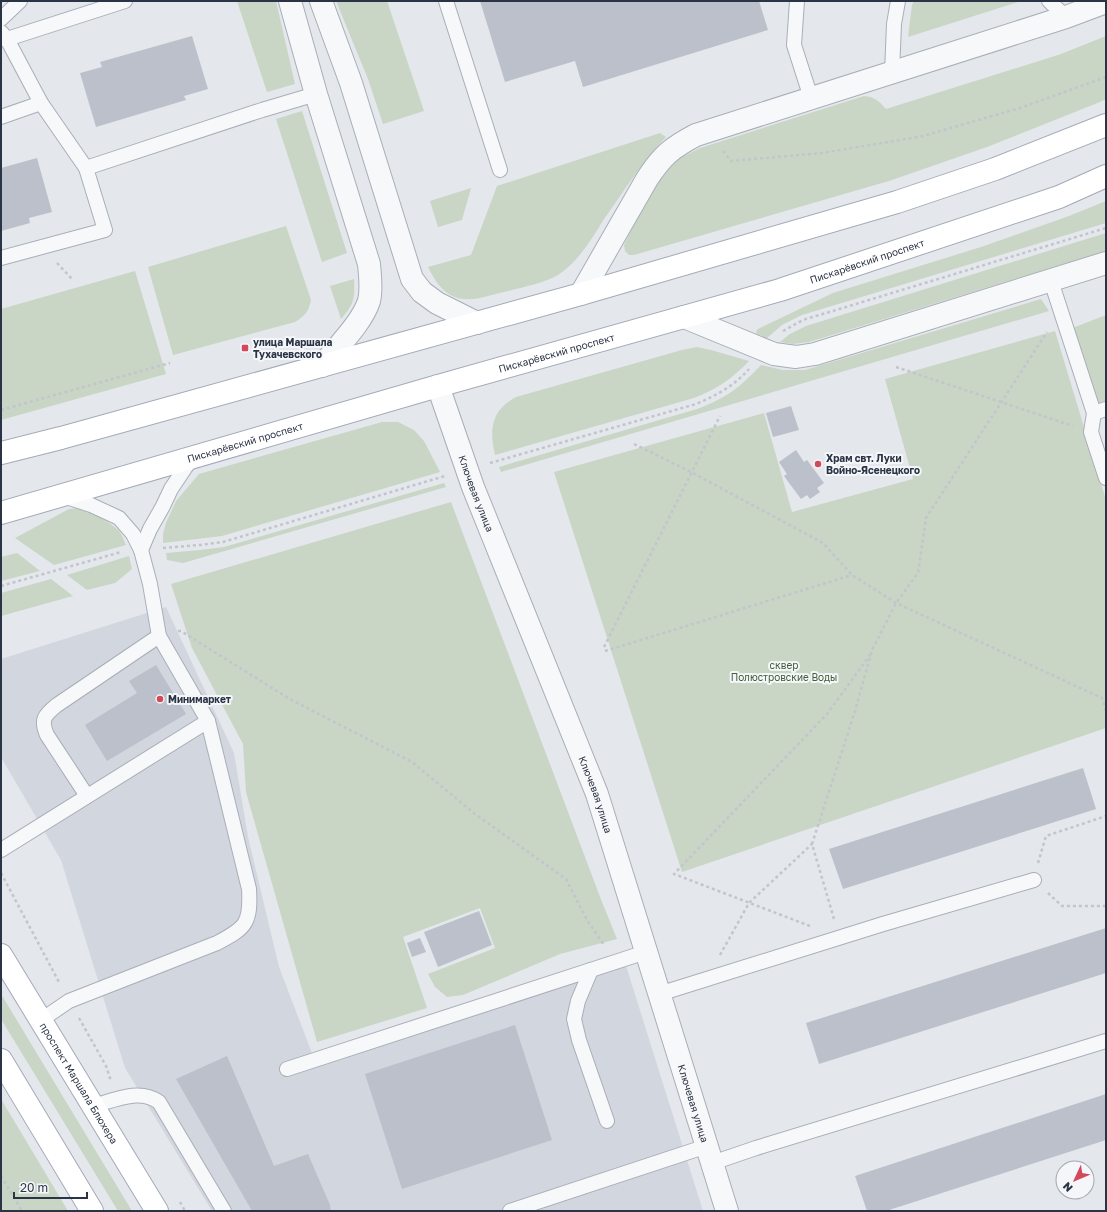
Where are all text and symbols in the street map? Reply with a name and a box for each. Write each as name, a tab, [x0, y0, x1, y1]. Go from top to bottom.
street label: Пискарёвский проспект	[808, 236, 926, 286]
street label: Пискарёвский проспект	[497, 331, 616, 375]
place label: улица Маршала Тухачевского	[253, 336, 333, 360]
marker: улица Маршала Тухачевского	[240, 343, 250, 353]
street label: Пискарёвский проспект	[186, 420, 304, 465]
place label: Храм свт. Луки Войно-Ясенецкого	[826, 452, 920, 476]
street label: Ключевая улица	[456, 453, 496, 533]
marker: Храм свт. Луки Войно-Ясенецкого	[813, 459, 823, 469]
park label: сквер Полюстровские Воды	[731, 659, 837, 683]
place label: Минимаркет	[168, 693, 231, 705]
marker: Минимаркет	[155, 694, 165, 704]
street label: Ключевая улица	[576, 754, 615, 834]
street label: проспект Маршала Блюхера	[38, 1020, 121, 1146]
street label: Ключевая улица	[676, 1063, 711, 1144]
north arrow	[1055, 1160, 1095, 1200]
scale bar	[14, 1174, 87, 1200]
text: 20 m	[20, 1180, 48, 1195]
text: N	[1060, 1180, 1075, 1195]

